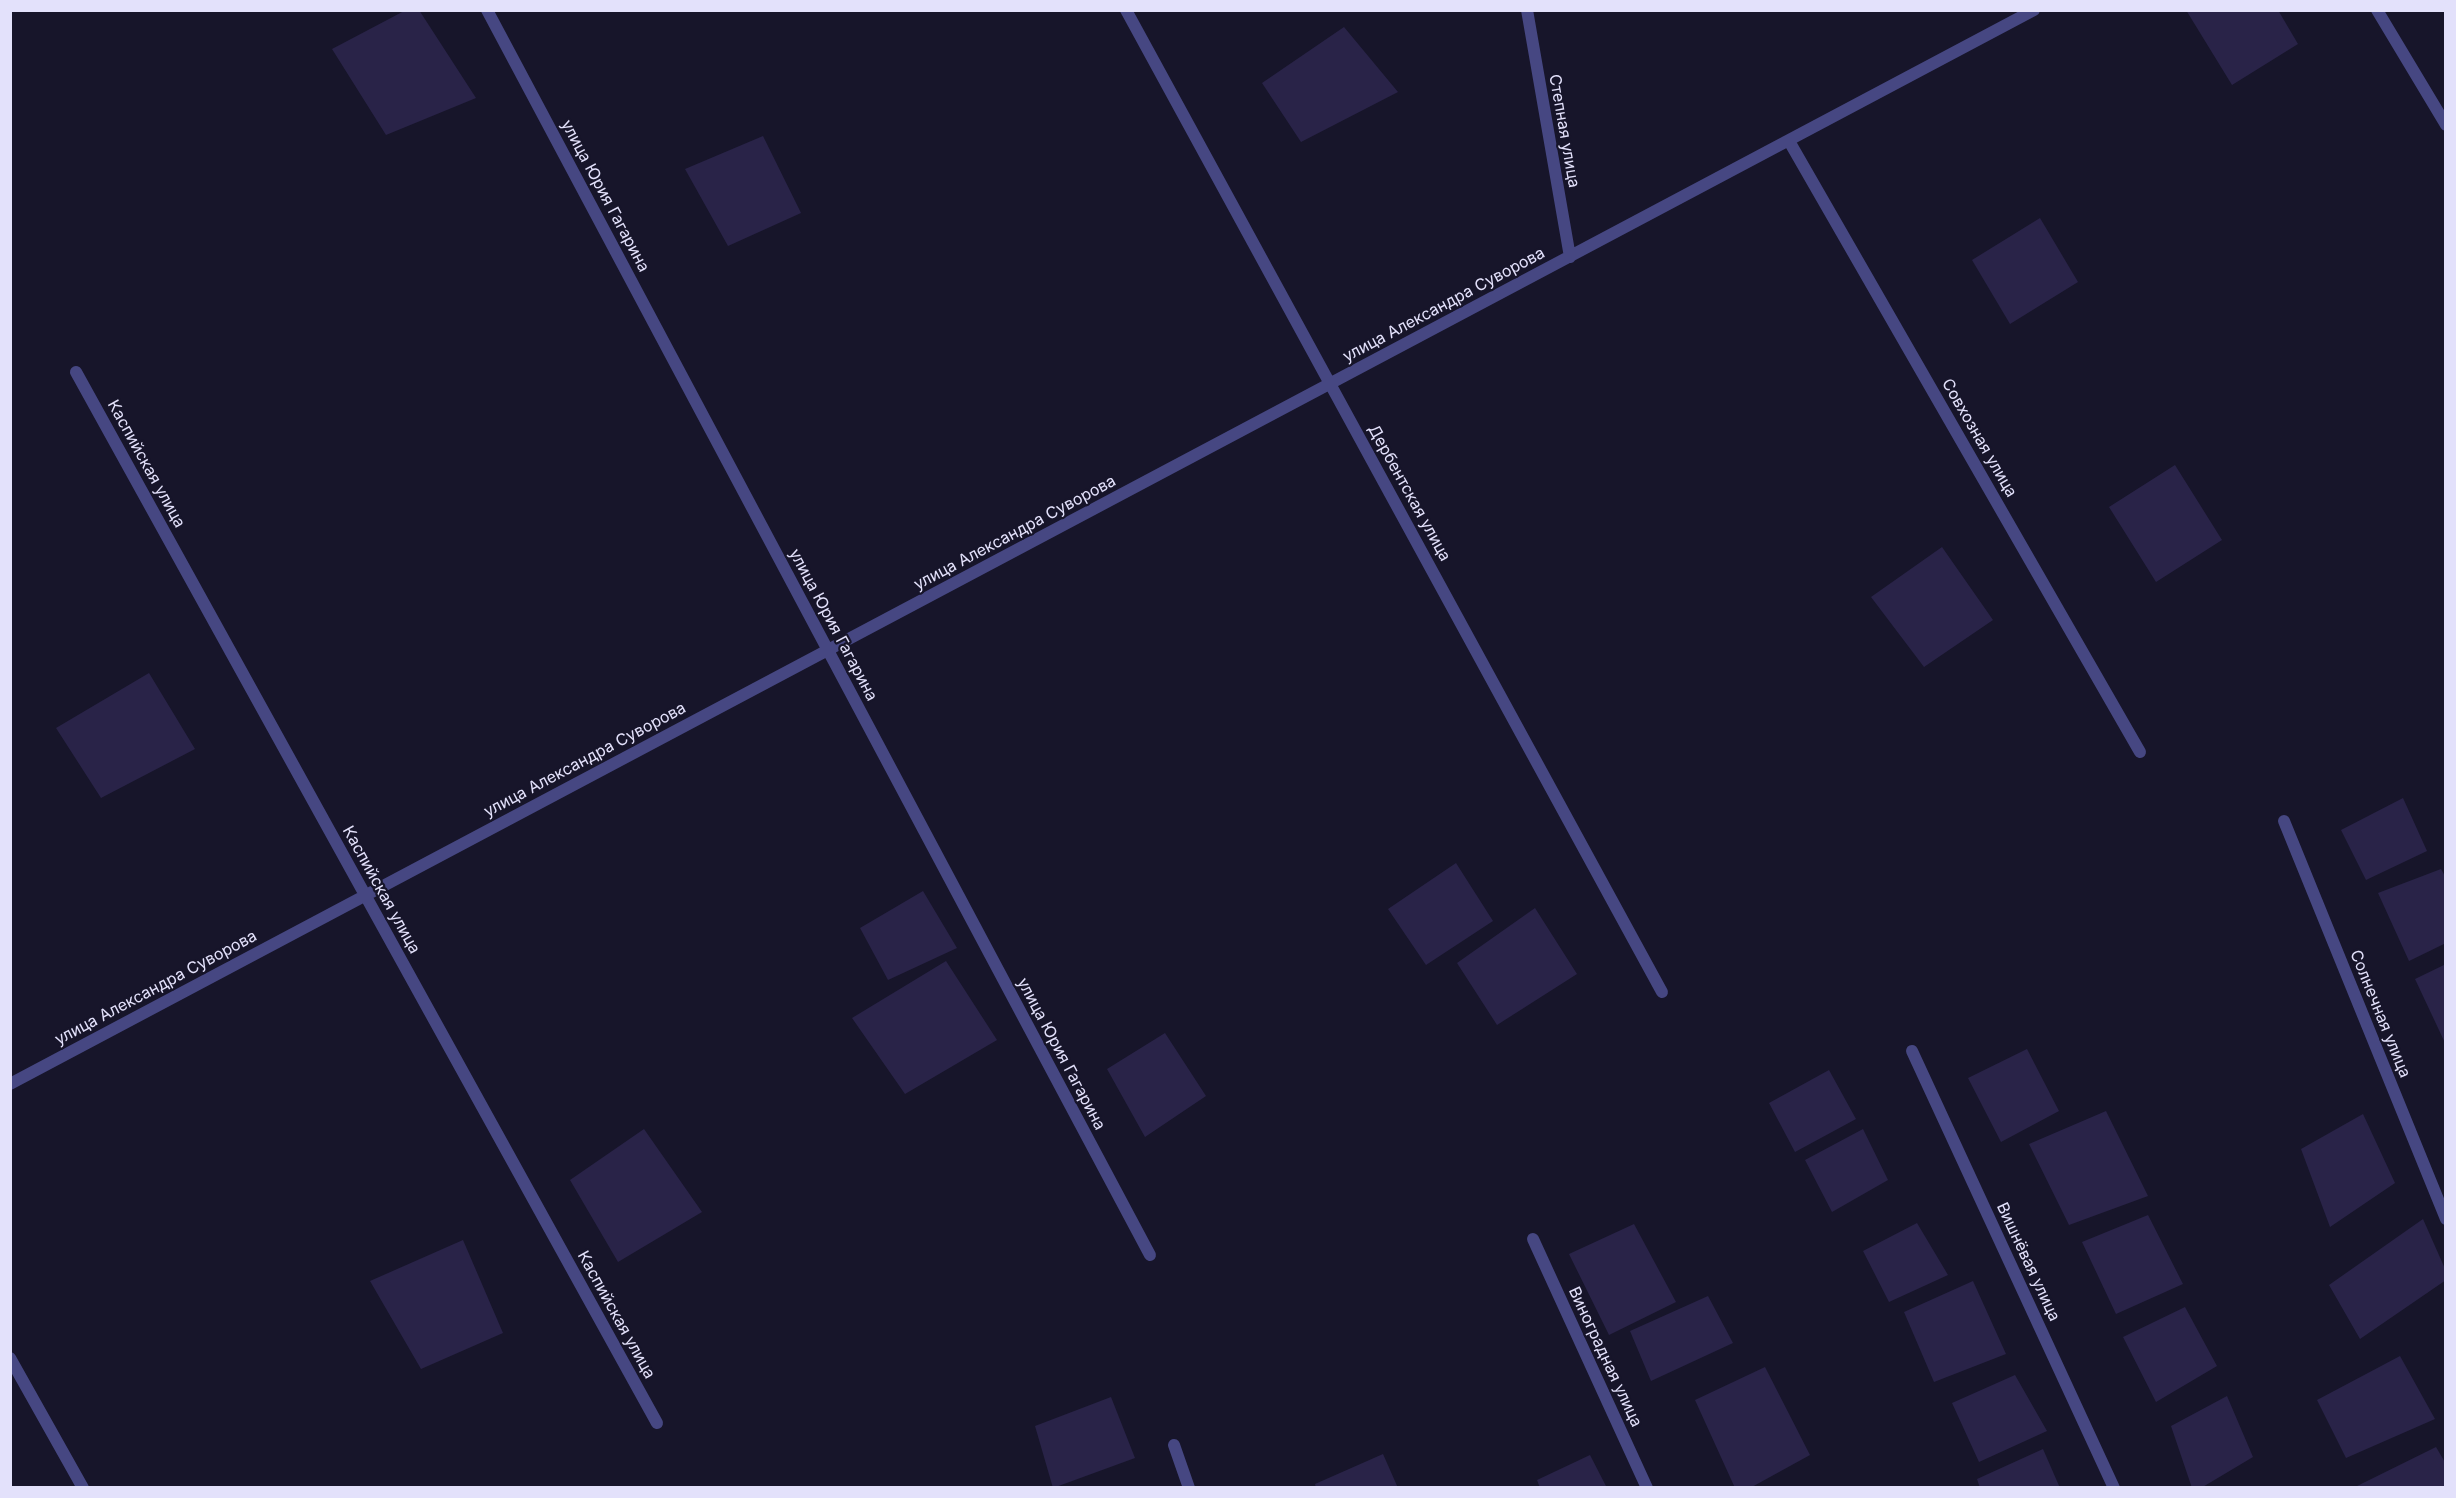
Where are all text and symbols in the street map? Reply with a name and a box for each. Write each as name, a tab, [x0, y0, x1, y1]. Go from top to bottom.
street label: Степная улица	[1545, 73, 1583, 189]
street label: улица Юрия Гагарина	[557, 117, 653, 275]
street label: улица Александра Суворова	[1340, 244, 1548, 366]
street label: Совхозная улица	[1937, 375, 2021, 501]
street label: Каспийская улица	[103, 397, 189, 531]
street label: Дербентская улица	[1363, 421, 1455, 565]
street label: улица Александра Суворова	[911, 472, 1119, 594]
street label: улица Юрия Гагарина	[785, 546, 881, 704]
street label: улица Александра Суворова	[481, 699, 689, 821]
street label: Каспийская улица	[338, 823, 424, 957]
street label: улица Александра Суворова	[52, 927, 260, 1049]
street label: Солнечная улица	[2346, 947, 2414, 1081]
street label: улица Юрия Гагарина	[1013, 975, 1109, 1133]
street label: Вишнёвая улица	[1992, 1200, 2064, 1324]
street label: Каспийская улица	[573, 1248, 659, 1382]
street label: Виноградная улица	[1564, 1284, 1646, 1430]

